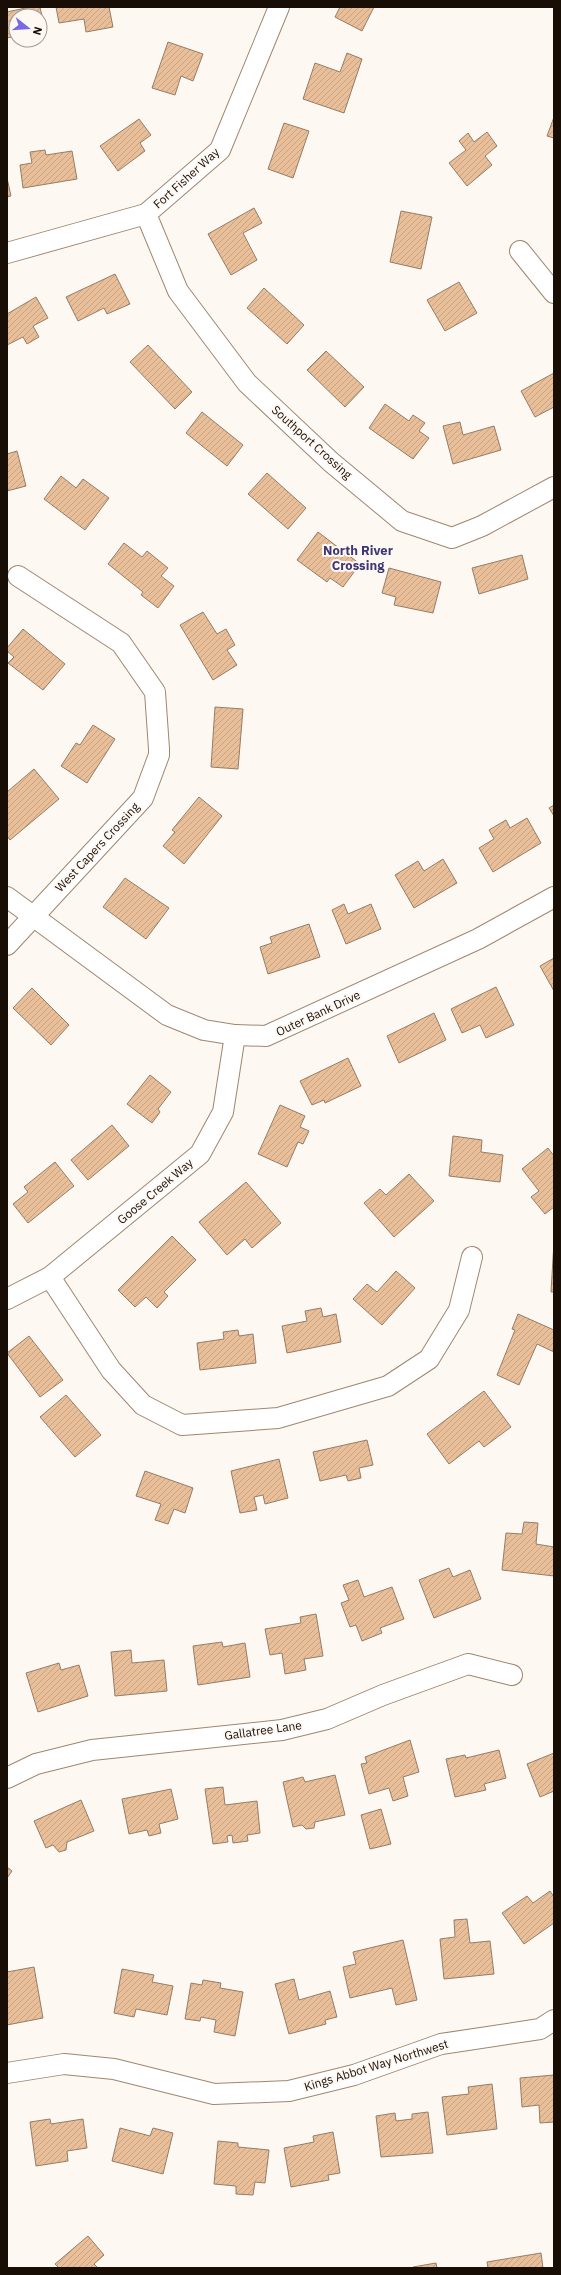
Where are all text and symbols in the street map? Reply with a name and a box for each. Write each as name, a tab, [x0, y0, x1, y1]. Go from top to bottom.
north arrow	[8, 8, 48, 48]
text: N	[30, 25, 45, 37]
street label: Fort Fisher Way	[150, 144, 222, 212]
street label: Southport Crossing	[269, 402, 356, 482]
district label: North River Crossing	[323, 542, 393, 574]
street label: West Capers Crossing	[52, 799, 143, 895]
street label: Outer Bank Drive	[273, 987, 363, 1039]
street label: Goose Creek Way	[114, 1155, 196, 1227]
street label: Gallatree Lane	[223, 1717, 303, 1743]
street label: Kings Abbot Way Northwest	[302, 2036, 450, 2094]

